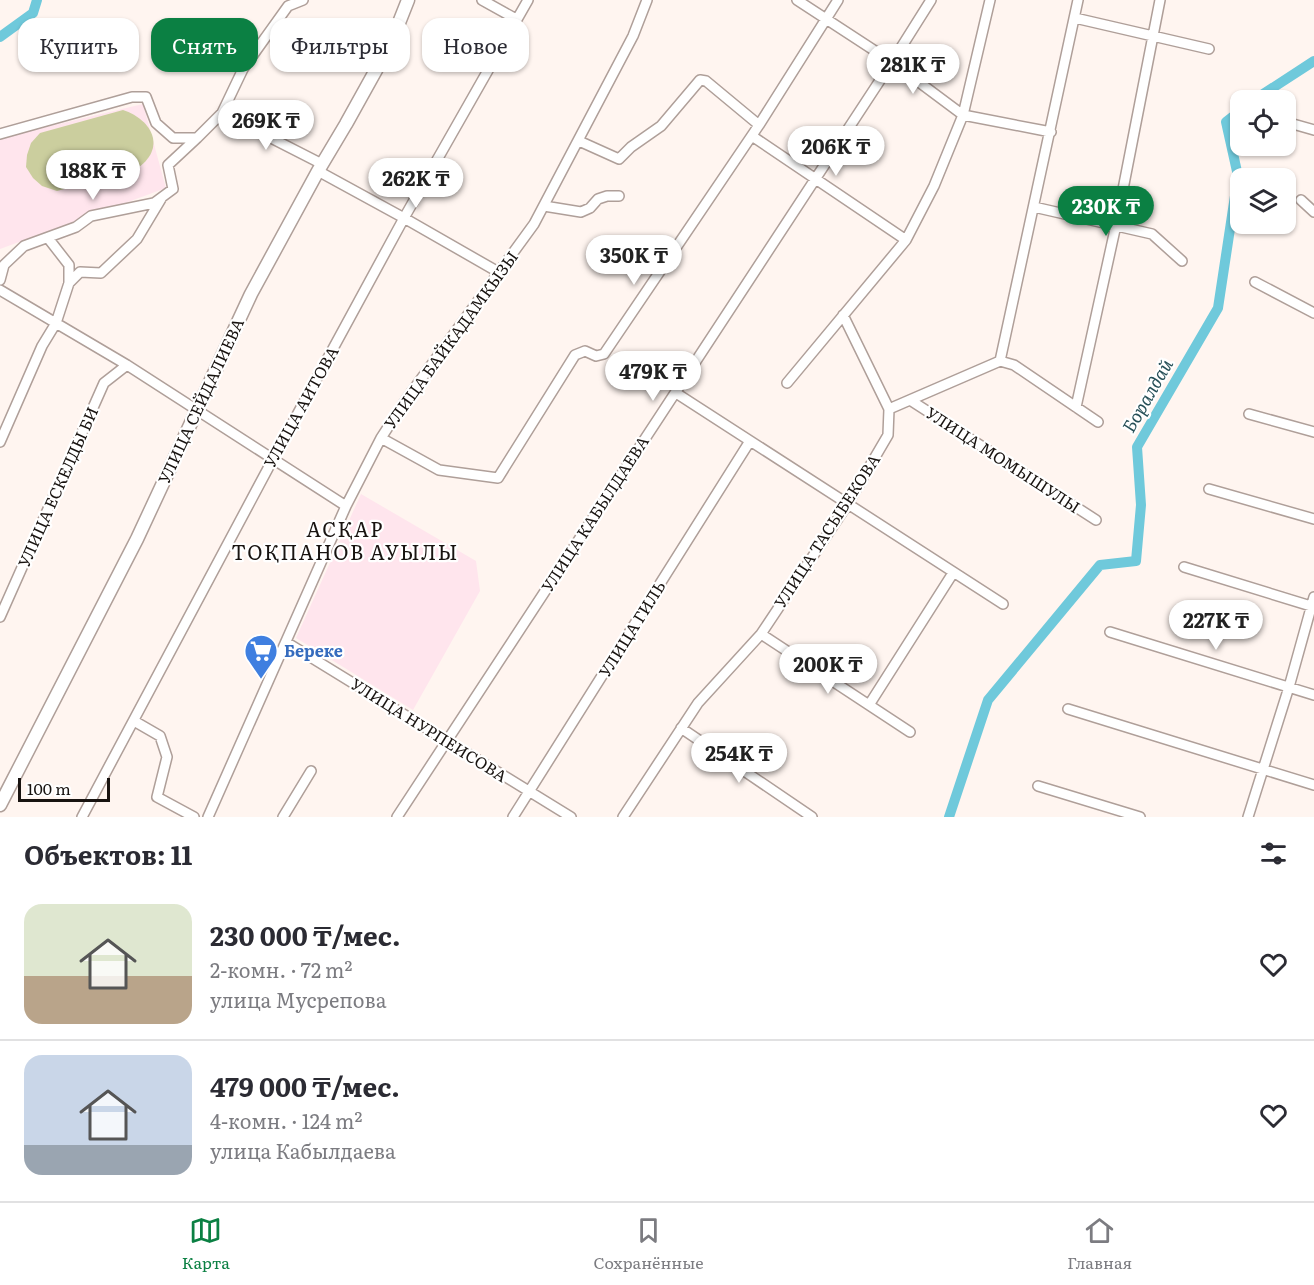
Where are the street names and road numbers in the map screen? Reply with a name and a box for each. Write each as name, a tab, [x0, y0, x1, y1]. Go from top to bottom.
street label: УЛИЦА БАЙКАДАМКЫЗЫ	[377, 245, 523, 433]
street label: УЛИЦА СЕЙДАЛИЕВА	[151, 314, 249, 487]
street label: УЛИЦА АИТОВА	[257, 341, 344, 472]
street label: УЛИЦА МОМЫШУЛЫ	[922, 400, 1085, 518]
street label: УЛИЦА ЕСКЕЛДЫ БИ	[11, 402, 103, 571]
street label: УЛИЦА КАБЫЛДАЕВА	[535, 430, 654, 596]
street label: УЛИЦА ТАСЫБЕКОВА	[767, 449, 885, 612]
street label: УЛИЦА ГИЛЬ	[592, 575, 670, 681]
street label: УЛИЦА НУРПЕИСОВА	[347, 671, 513, 787]

